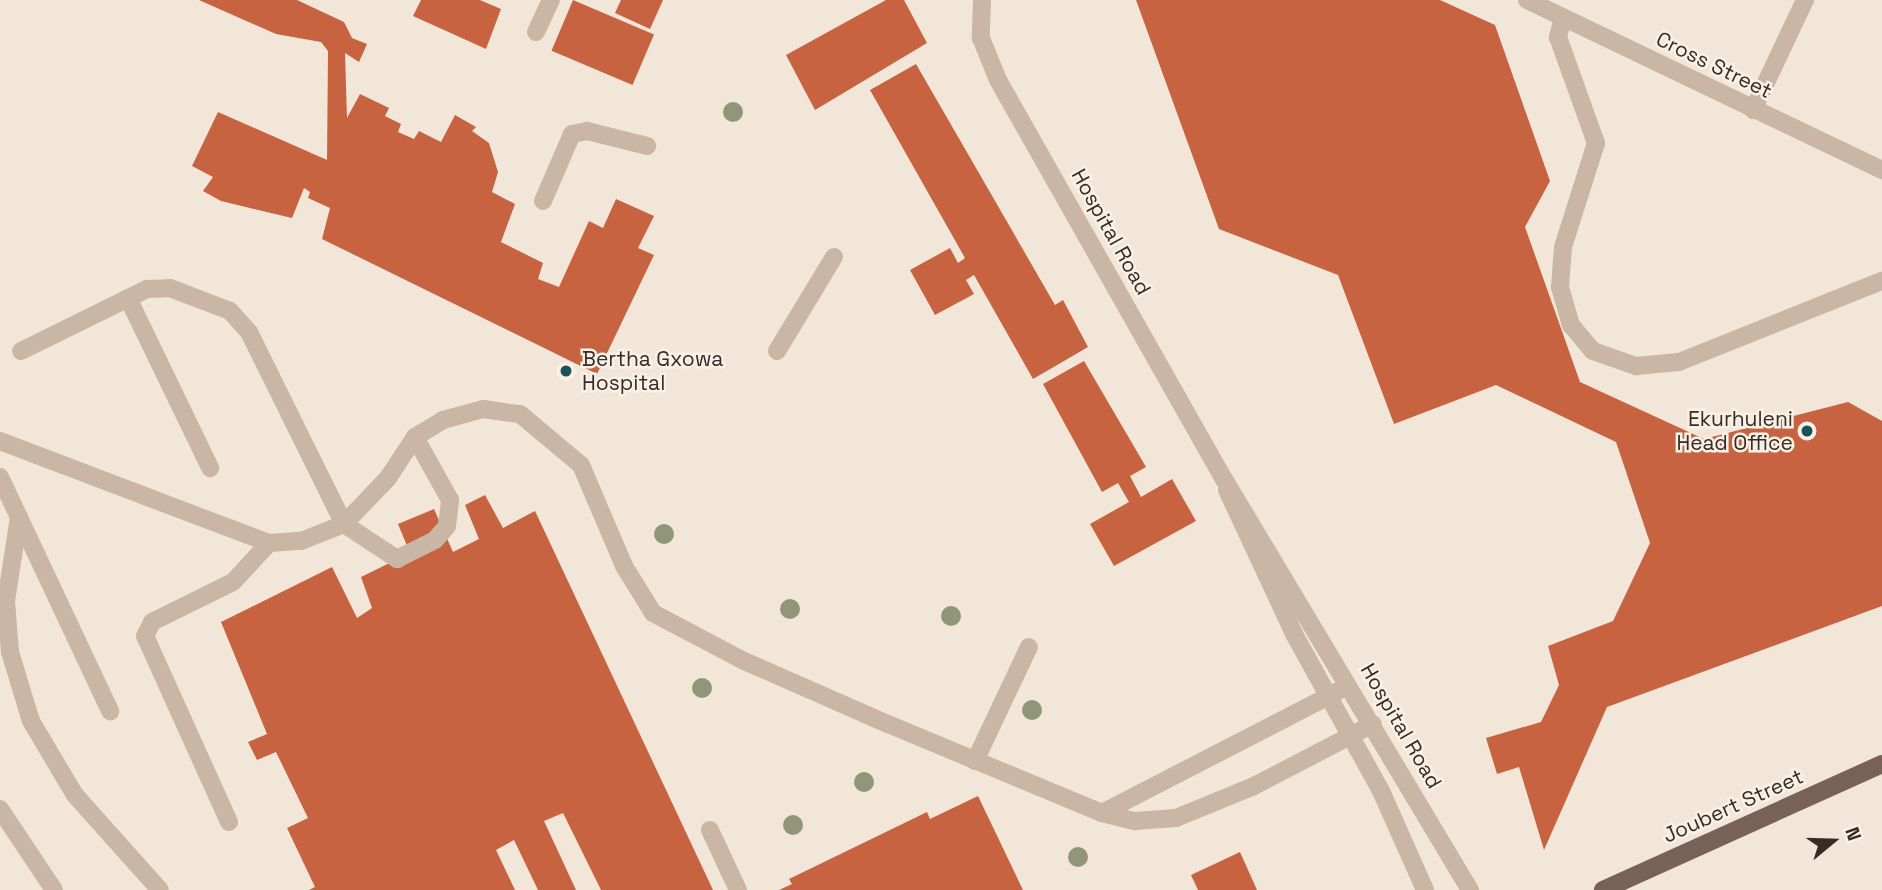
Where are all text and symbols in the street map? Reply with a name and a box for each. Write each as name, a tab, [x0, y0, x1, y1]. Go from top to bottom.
street label: Cross Street	[1652, 26, 1776, 104]
street label: Hospital Road	[1066, 165, 1156, 299]
place label: Bertha Gxowa Hospital	[582, 346, 723, 396]
marker: Bertha Gxowa Hospital	[556, 361, 576, 381]
place label: Ekurhuleni Head Office	[1676, 406, 1793, 456]
marker: Ekurhuleni Head Office	[1799, 423, 1815, 439]
street label: Hospital Road	[1355, 659, 1447, 793]
street label: Joubert Street	[1659, 764, 1807, 848]
north arrow	[1798, 806, 1868, 876]
text: N	[1839, 824, 1867, 844]

